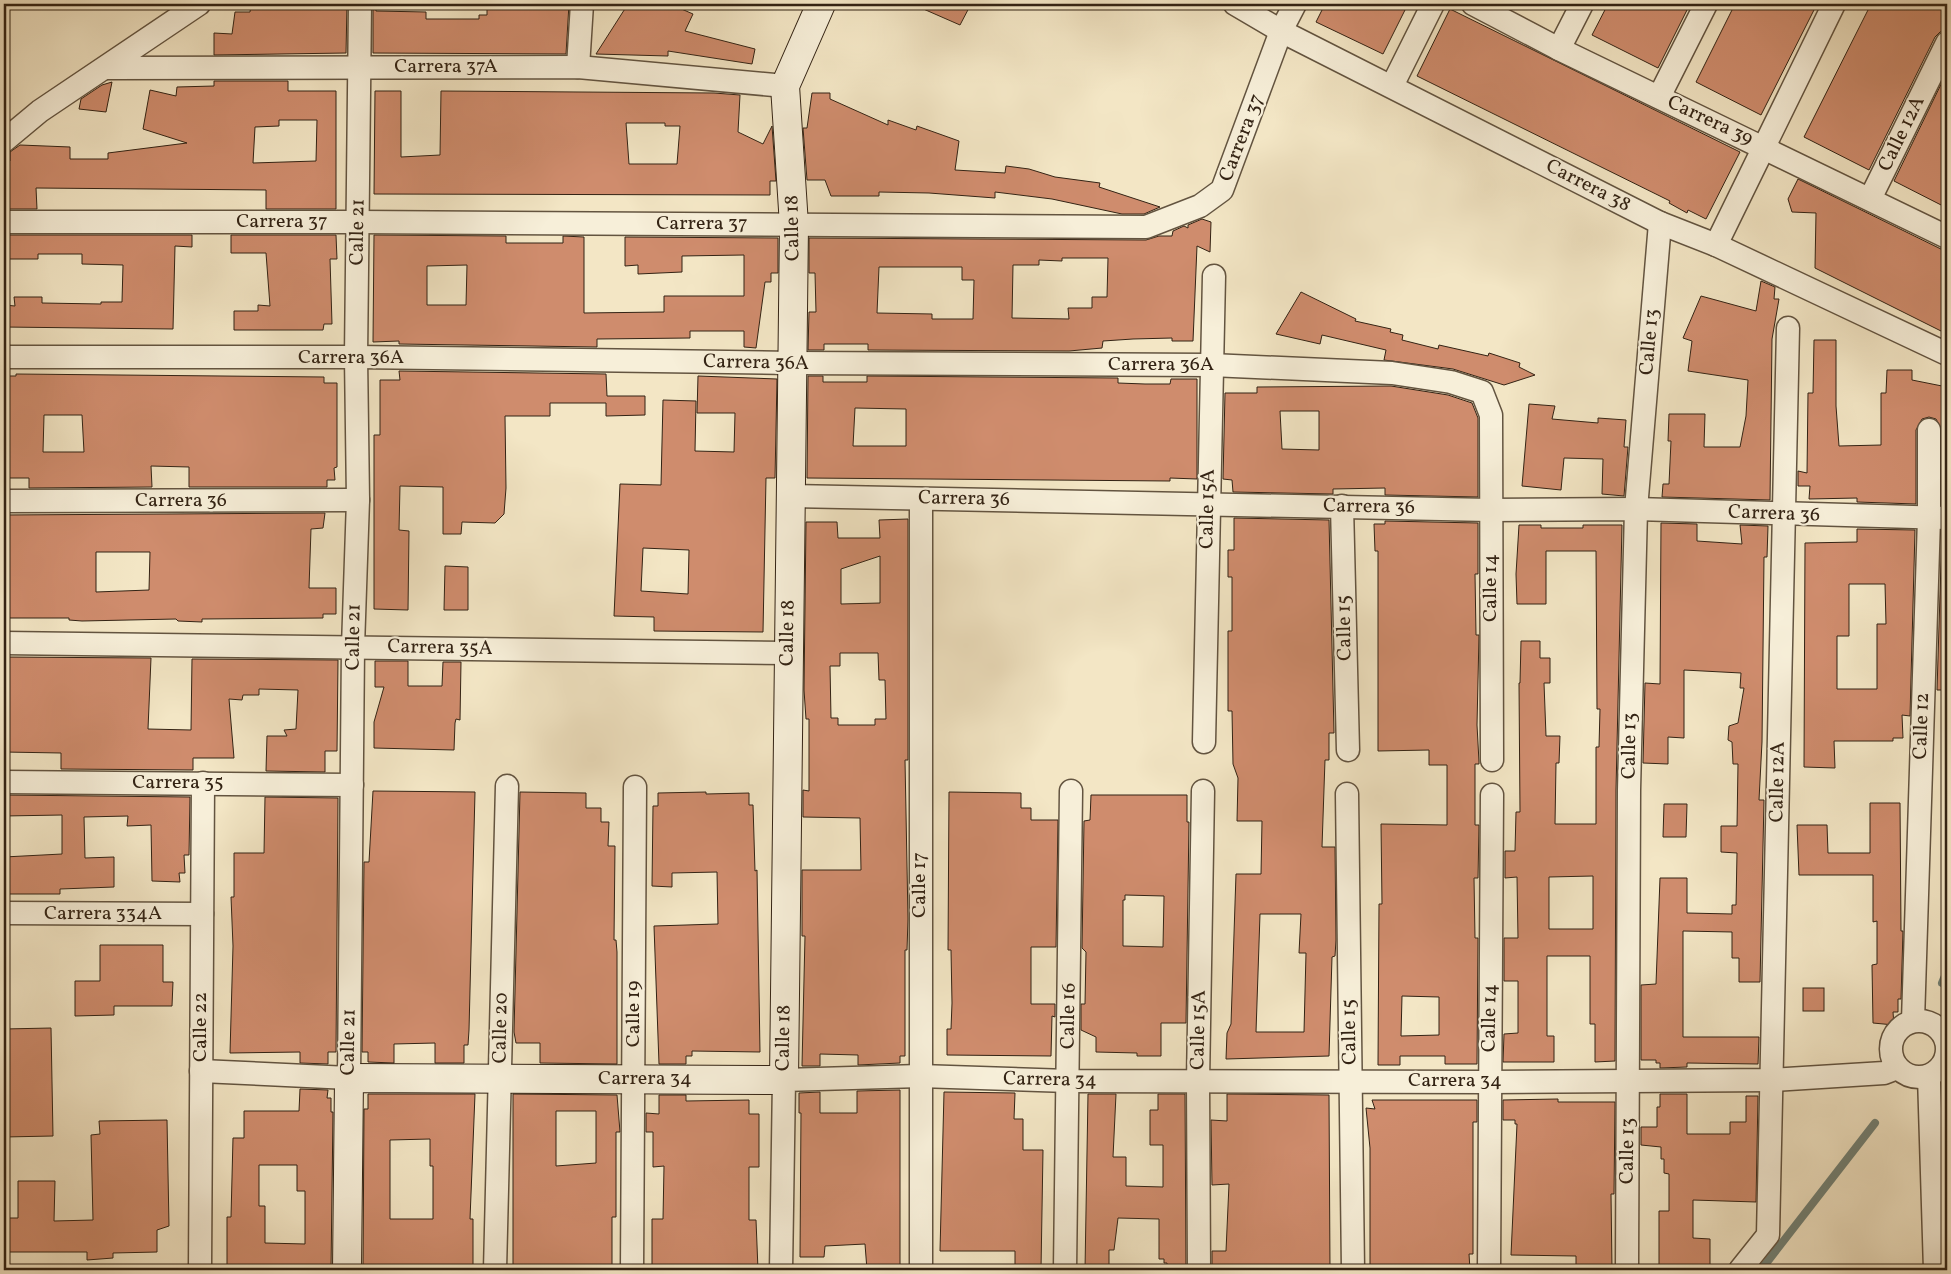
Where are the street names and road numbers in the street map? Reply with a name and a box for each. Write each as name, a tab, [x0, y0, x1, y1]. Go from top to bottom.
street label: Carrera 37A	[394, 53, 498, 81]
street label: Carrera 39	[1662, 89, 1758, 153]
street label: Carrera 37	[1213, 90, 1271, 186]
street label: Calle 12A	[1872, 91, 1932, 177]
street label: Carrera 38	[1541, 153, 1635, 219]
street label: Calle 18	[778, 195, 808, 261]
street label: Calle 21	[343, 198, 373, 266]
street label: Carrera 37	[236, 208, 328, 236]
street label: Carrera 37	[656, 210, 748, 238]
street label: Calle 13	[1633, 308, 1667, 376]
street label: Carrera 36A	[298, 344, 404, 372]
street label: Carrera 36A	[703, 348, 809, 378]
street label: Carrera 36A	[1108, 351, 1214, 379]
street label: Calle 15A	[1193, 469, 1223, 549]
street label: Carrera 36	[918, 484, 1010, 514]
street label: Carrera 36	[135, 487, 227, 515]
street label: Carrera 36	[1323, 492, 1415, 522]
street label: Carrera 36	[1728, 498, 1820, 530]
street label: Calle 14	[1477, 554, 1505, 622]
street label: Calle 15	[1330, 595, 1360, 661]
street label: Calle 18	[773, 600, 803, 666]
street label: Calle 21	[339, 603, 369, 671]
street label: Carrera 35A	[387, 633, 493, 663]
street label: Calle 12	[1907, 692, 1937, 760]
street label: Calle 13	[1615, 713, 1645, 779]
street label: Calle 12A	[1763, 741, 1793, 823]
street label: Carrera 35	[132, 769, 224, 797]
street label: Calle 17	[906, 852, 934, 918]
street label: Carrera 334A	[44, 900, 162, 928]
street label: Calle 19	[620, 981, 648, 1047]
street label: Calle 16	[1054, 983, 1084, 1049]
street label: Calle 14	[1475, 984, 1505, 1052]
street label: Calle 15A	[1184, 990, 1214, 1070]
street label: Calle 22	[187, 992, 215, 1062]
street label: Calle 20	[486, 992, 516, 1064]
street label: Calle 15	[1335, 999, 1365, 1065]
street label: Calle 18	[769, 1005, 799, 1071]
street label: Calle 21	[334, 1008, 364, 1076]
street label: Carrera 34	[598, 1065, 692, 1093]
street label: Carrera 34	[1003, 1065, 1097, 1095]
street label: Carrera 34	[1408, 1067, 1502, 1095]
street label: Calle 13	[1613, 1118, 1643, 1184]

